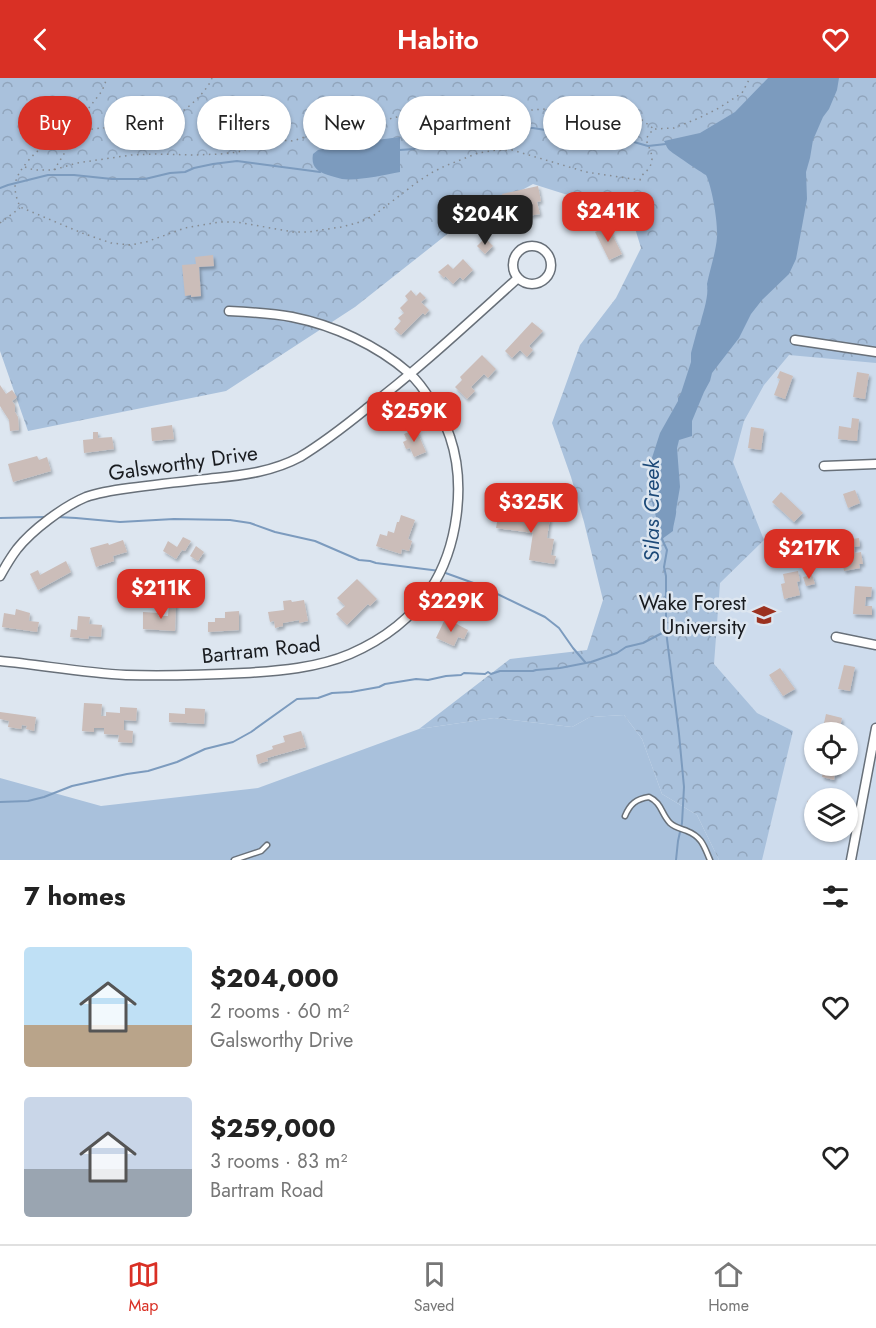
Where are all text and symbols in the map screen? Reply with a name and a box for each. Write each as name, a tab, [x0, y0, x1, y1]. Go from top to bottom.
text: Habito	[397, 20, 479, 59]
icon: back	[24, 23, 57, 56]
icon: heart	[819, 23, 852, 56]
chip: Buy	[18, 96, 92, 150]
chip: Rent	[104, 96, 185, 150]
chip: Filters	[197, 96, 291, 150]
chip: New	[303, 96, 386, 150]
chip: Apartment	[398, 96, 531, 150]
chip: House	[543, 96, 642, 150]
pin: $241K	[566, 192, 650, 243]
pin: $204K	[443, 195, 527, 246]
text: $241K	[576, 197, 640, 226]
text: $204K	[452, 200, 518, 229]
pin: $259K	[372, 392, 456, 443]
text: $259K	[381, 397, 447, 426]
street label: Galsworthy Drive	[106, 438, 260, 488]
water label: Silas Creek	[635, 458, 667, 562]
pin: $325K	[489, 483, 573, 534]
text: $325K	[499, 488, 563, 517]
pin: $217K	[767, 529, 851, 580]
text: $217K	[778, 534, 840, 563]
pin: $211K	[119, 569, 203, 620]
text: $211K	[131, 574, 191, 603]
pin: $229K	[409, 582, 493, 633]
text: $229K	[418, 587, 484, 616]
place label: Wake Forest University	[639, 588, 747, 642]
school or university icon: Wake Forest University	[751, 602, 777, 628]
street label: Bartram Road	[200, 629, 322, 671]
map controls	[804, 722, 858, 842]
button: locate	[804, 722, 858, 776]
button: layers	[804, 788, 858, 842]
text: 7 homes	[24, 877, 126, 915]
icon: filters	[819, 880, 852, 913]
text: $204,000	[210, 959, 339, 997]
icon: home	[72, 971, 144, 1043]
icon: heart	[819, 991, 852, 1024]
text: 2 rooms · 60 m²	[210, 997, 349, 1026]
text: Galsworthy Drive	[210, 1026, 353, 1055]
text: $259,000	[210, 1109, 336, 1147]
icon: home	[72, 1121, 144, 1193]
icon: heart	[819, 1141, 852, 1174]
text: 3 rooms · 83 m²	[210, 1147, 347, 1176]
text: Bartram Road	[210, 1176, 324, 1205]
tab: Map	[127, 1258, 160, 1317]
tab: Saved	[414, 1258, 454, 1317]
tab: Home	[708, 1258, 749, 1317]

